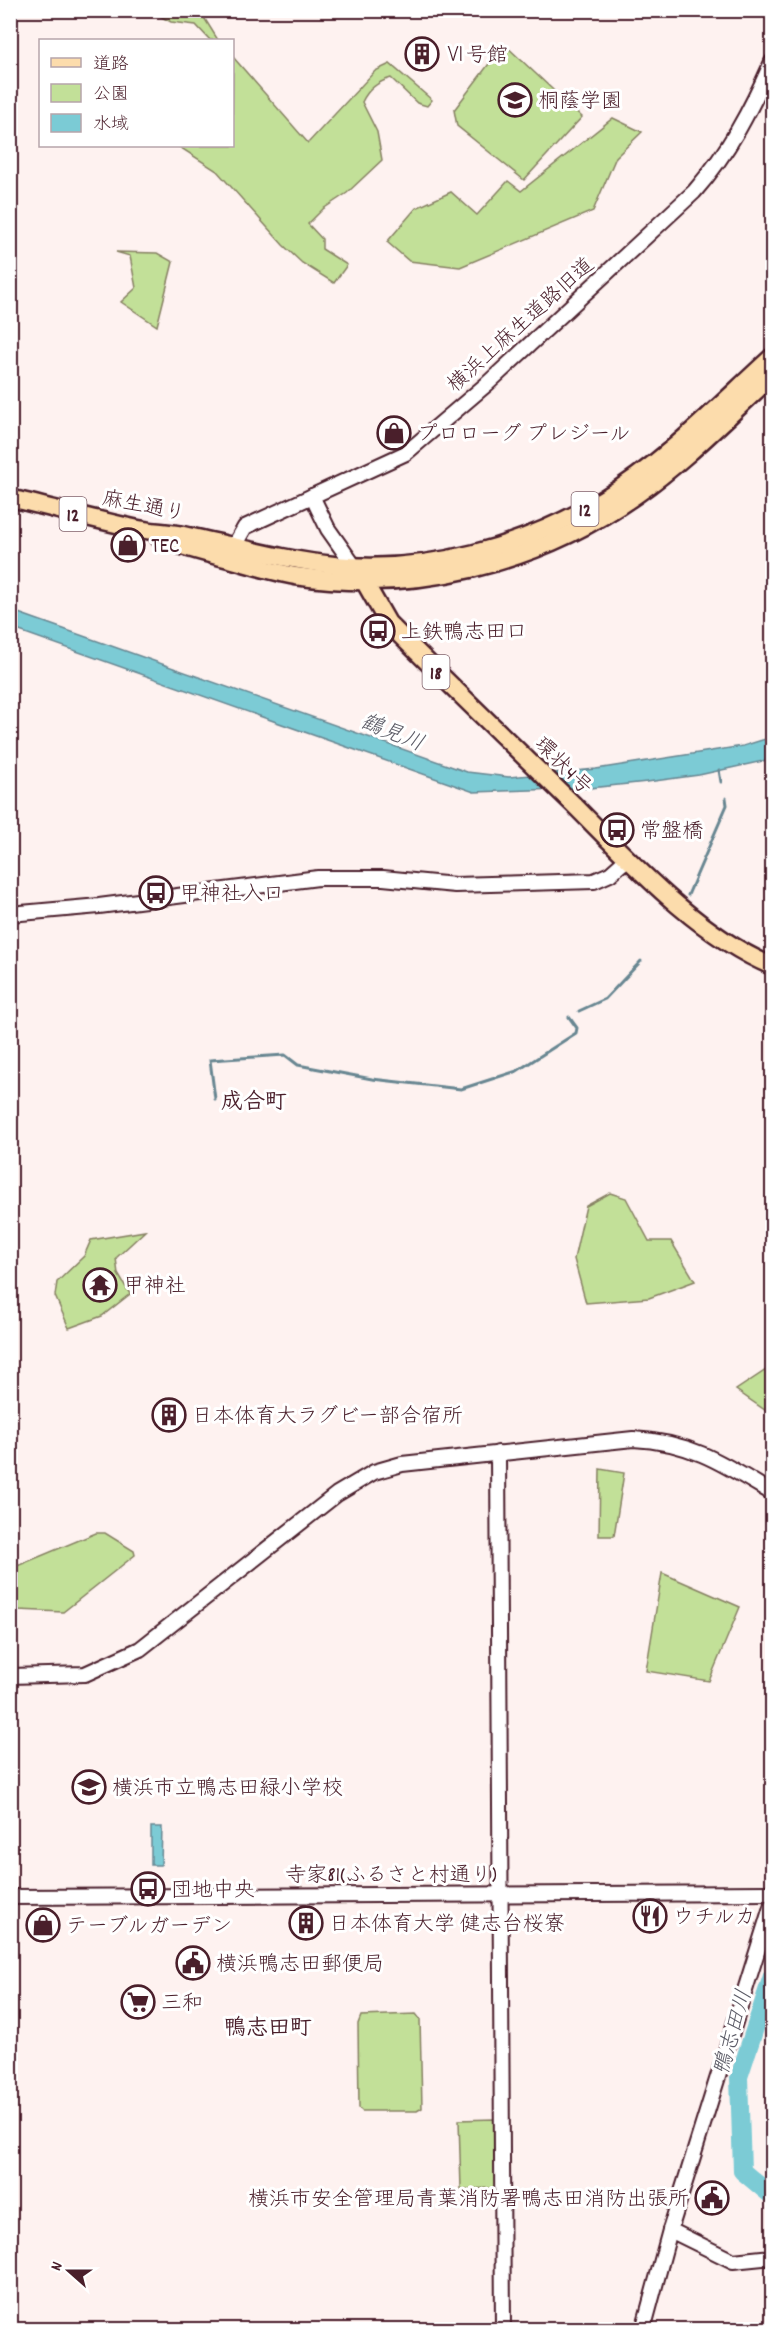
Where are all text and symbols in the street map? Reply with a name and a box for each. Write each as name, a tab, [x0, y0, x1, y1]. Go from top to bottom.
building icon: Ⅵ号館	[404, 36, 440, 72]
legend	[39, 39, 234, 147]
place label: Ⅵ号館	[445, 42, 508, 72]
text: 道路	[93, 53, 129, 78]
school or university icon: 桐蔭学園	[497, 82, 533, 118]
text: 公園	[93, 83, 129, 108]
place label: 桐蔭学園	[538, 88, 622, 118]
text: 水域	[93, 113, 129, 138]
street label: 横浜上麻生道路旧道	[442, 252, 602, 401]
shop icon: プロローグ プレジール	[376, 415, 412, 451]
place label: プロローグ プレジール	[417, 421, 630, 451]
street label: 麻生通り	[99, 485, 188, 531]
road number: 12	[572, 492, 598, 526]
road number: 12	[60, 497, 86, 531]
shop icon: TEC	[110, 527, 146, 563]
place label: TEC	[151, 533, 179, 563]
bus stop icon: 上鉄鴨志田口	[360, 613, 396, 649]
place label: 上鉄鴨志田口	[401, 619, 527, 649]
road number: 18	[422, 655, 450, 689]
water label: 鶴見川	[355, 708, 428, 761]
street label: 環状4号	[526, 731, 598, 803]
bus stop icon: 常盤橋	[599, 812, 635, 848]
place label: 常盤橋	[640, 818, 703, 848]
bus stop icon: 甲神社入口	[138, 875, 174, 911]
place label: 甲神社入口	[179, 881, 284, 911]
district label: 成合町	[221, 1088, 287, 1119]
temple icon: 甲神社	[82, 1267, 118, 1303]
place label: 甲神社	[123, 1273, 186, 1303]
building icon: 日本体育大ラグビー部合宿所	[151, 1397, 187, 1433]
place label: 日本体育大ラグビー部合宿所	[192, 1403, 463, 1433]
school or university icon: 横浜市立鴨志田緑小学校	[71, 1769, 107, 1805]
place label: 横浜市立鴨志田緑小学校	[112, 1775, 343, 1805]
street label: 寺家81(ふるさと村通り)	[285, 1862, 497, 1892]
bus stop icon: 団地中央	[130, 1871, 166, 1907]
place label: 団地中央	[171, 1877, 255, 1907]
restaurant icon: ウチルカ	[632, 1898, 668, 1934]
place label: ウチルカ	[673, 1904, 756, 1934]
building icon: 日本体育大学 健志台桜寮	[288, 1905, 324, 1941]
shop icon: テーブルガーデン	[25, 1907, 61, 1943]
place label: 日本体育大学 健志台桜寮	[329, 1911, 565, 1941]
place label: テーブルガーデン	[66, 1913, 232, 1943]
public building icon: 横浜鴨志田郵便局	[175, 1945, 211, 1981]
place label: 横浜鴨志田郵便局	[216, 1951, 384, 1981]
supermarket icon: 三和	[120, 1984, 156, 2020]
water label: 鴨志田川	[707, 1986, 761, 2080]
place label: 三和	[161, 1990, 203, 2020]
district label: 鴨志田町	[224, 2014, 312, 2045]
public building icon: 横浜市安全管理局青葉消防署鴨志田消防出張所	[694, 2180, 730, 2216]
place label: 横浜市安全管理局青葉消防署鴨志田消防出張所	[248, 2186, 689, 2216]
north arrow	[39, 2241, 99, 2301]
text: N	[45, 2259, 70, 2274]

